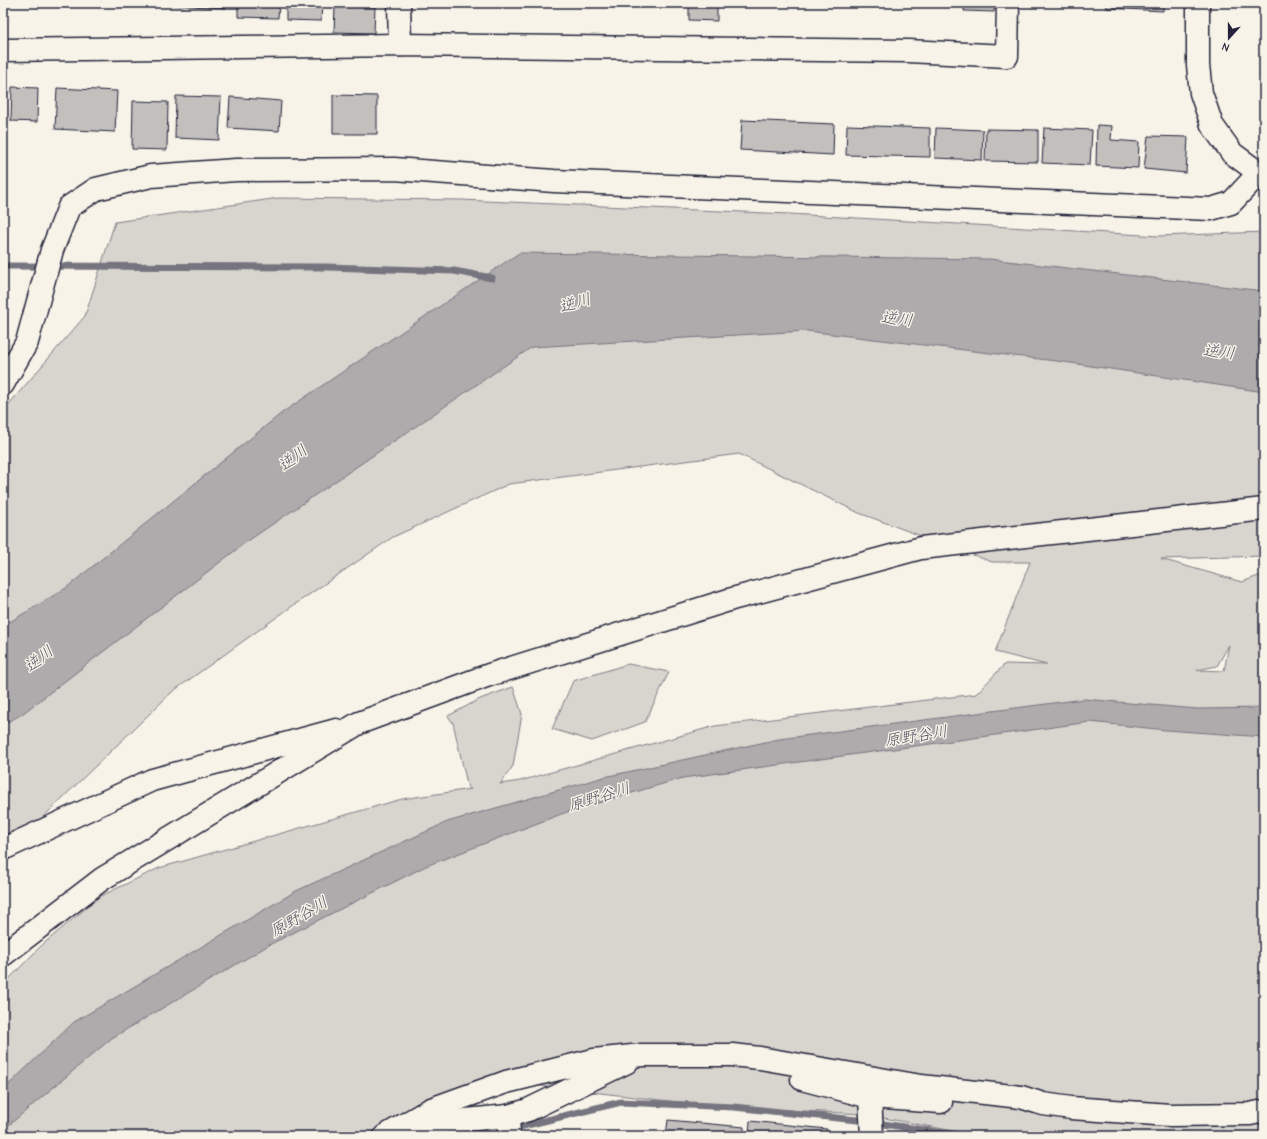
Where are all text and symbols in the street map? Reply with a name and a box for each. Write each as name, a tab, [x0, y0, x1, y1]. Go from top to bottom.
north arrow	[1209, 18, 1249, 58]
text: N	[1220, 40, 1231, 54]
water label: 逆川	[557, 290, 593, 316]
water label: 逆川	[880, 308, 914, 330]
water label: 逆川	[1202, 341, 1236, 363]
water label: 逆川	[275, 441, 311, 475]
water label: 逆川	[21, 642, 57, 676]
water label: 原野谷川	[883, 722, 949, 750]
water label: 原野谷川	[566, 779, 632, 815]
water label: 原野谷川	[267, 893, 331, 941]

